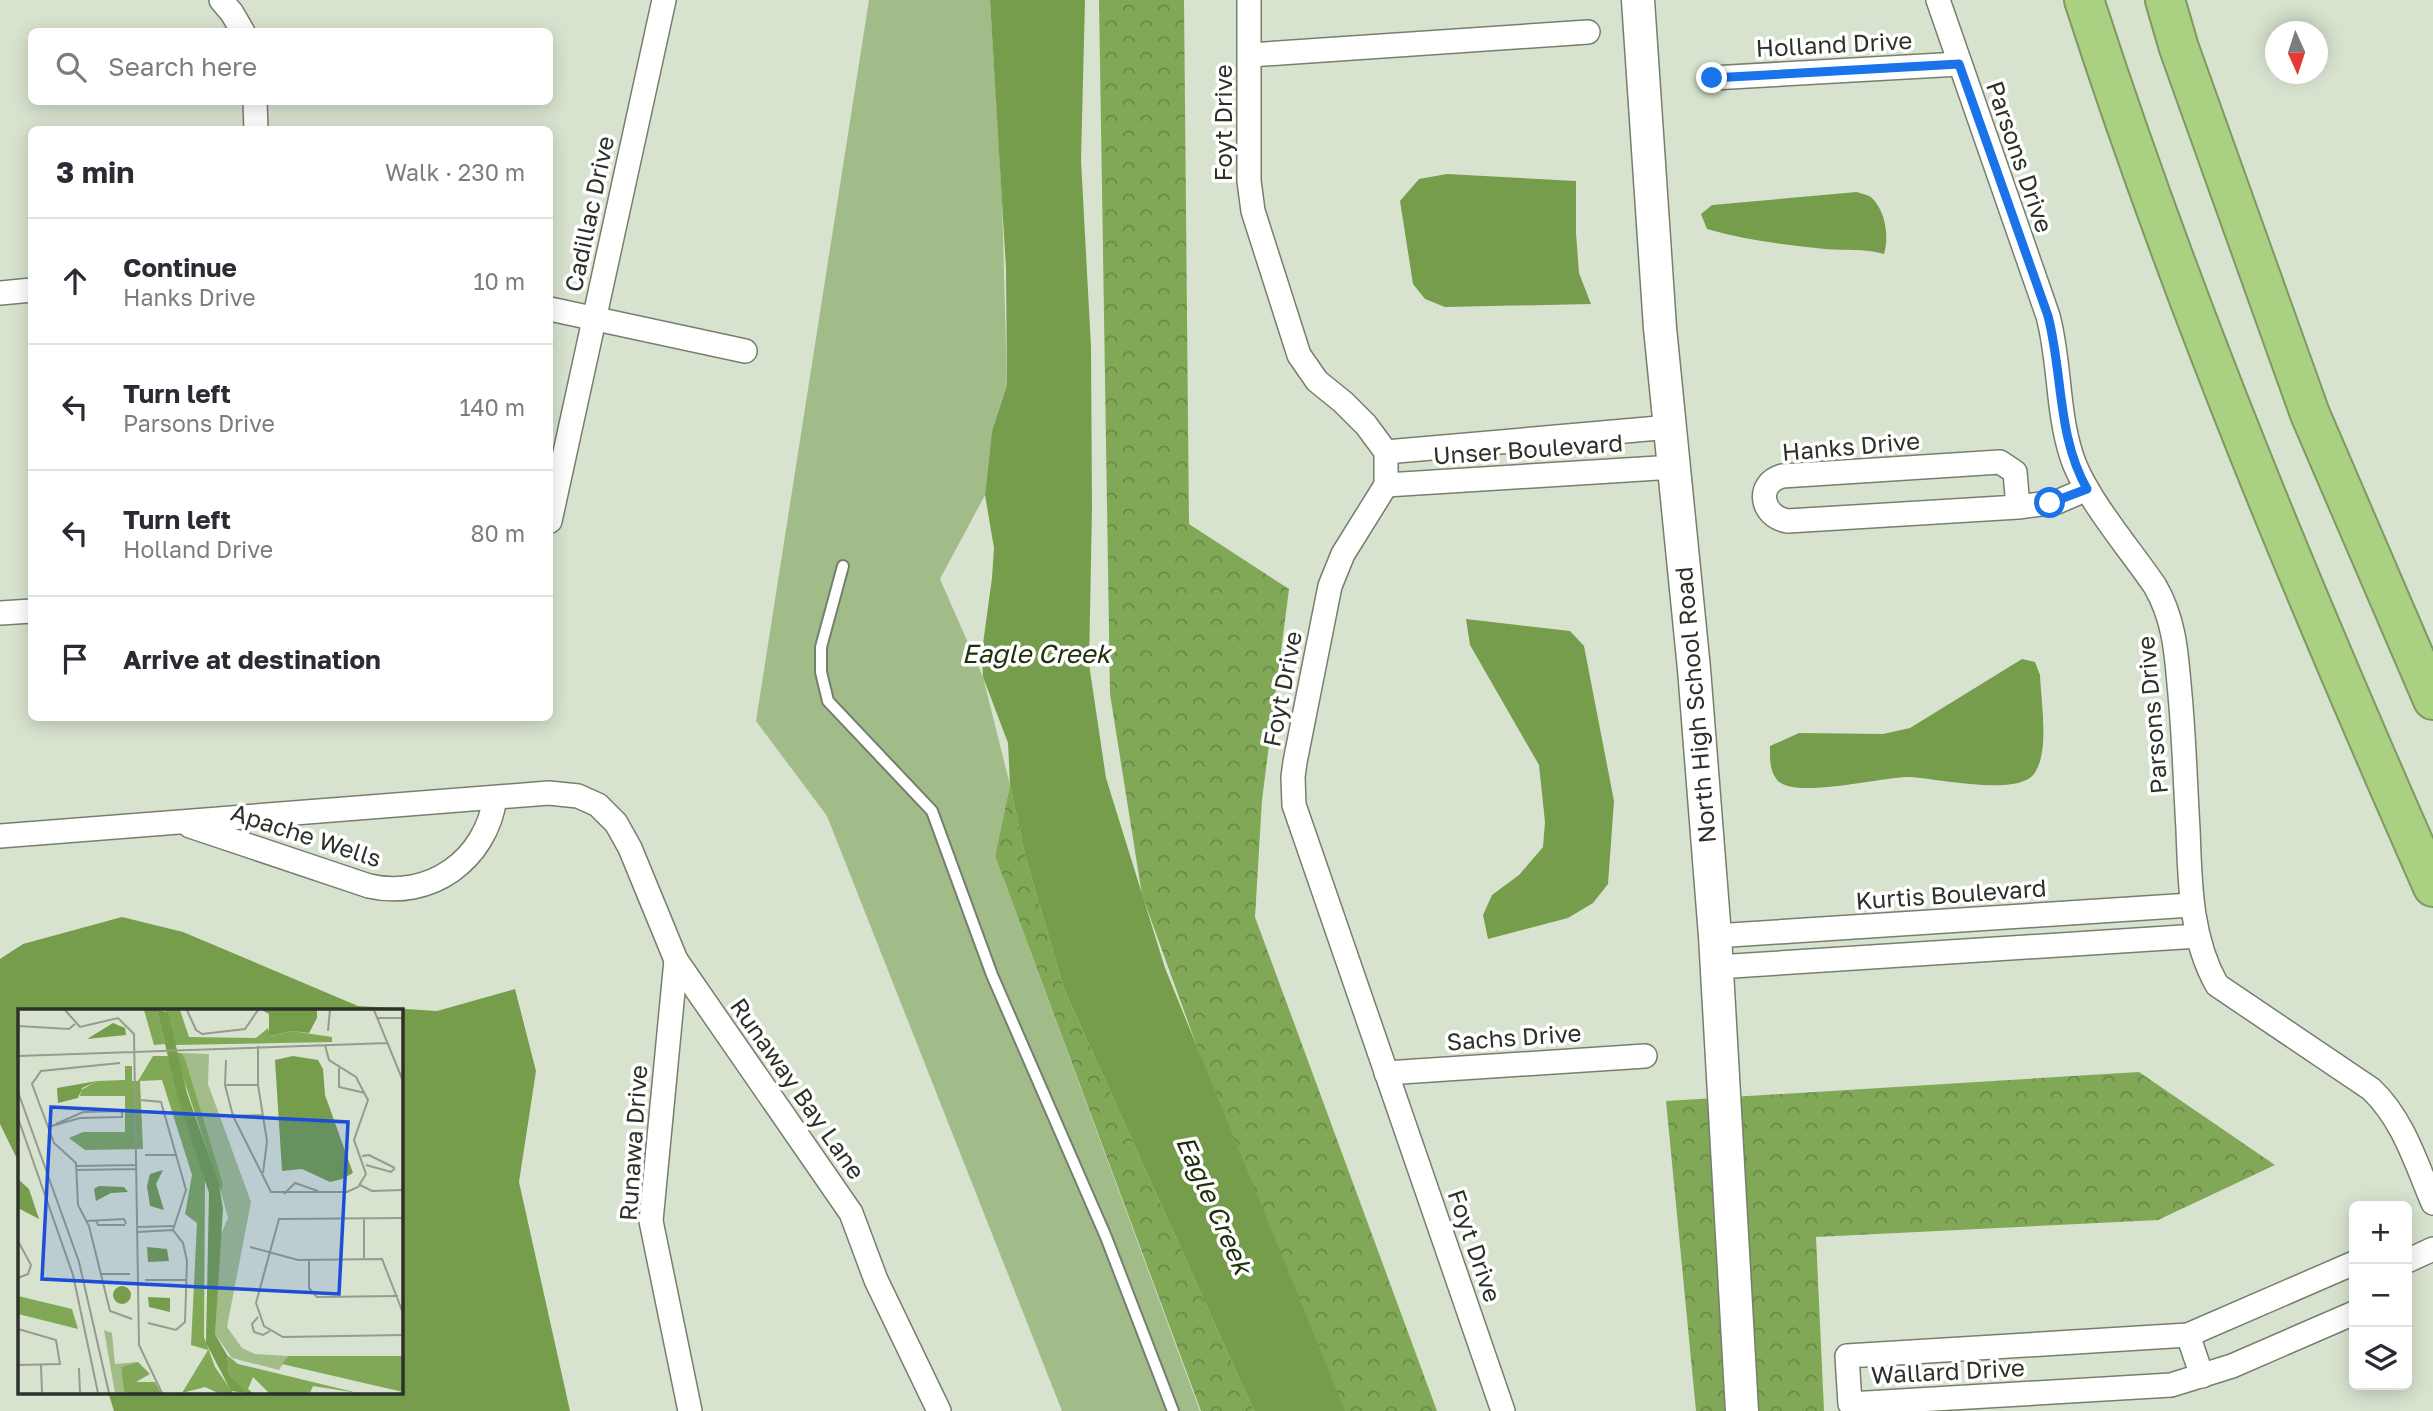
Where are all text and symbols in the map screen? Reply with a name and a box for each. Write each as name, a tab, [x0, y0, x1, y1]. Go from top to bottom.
north arrow	[2265, 21, 2328, 84]
street label: Holland Drive	[1755, 25, 1913, 62]
search box	[28, 28, 553, 105]
icon: search	[52, 48, 90, 86]
text: Search here	[108, 51, 257, 82]
route end	[1696, 62, 1727, 93]
street label: Foyt Drive	[1208, 64, 1237, 182]
street label: Parsons Drive	[1981, 77, 2060, 236]
street label: Cadillac Drive	[558, 133, 619, 294]
text: 3 min	[56, 154, 134, 190]
text: Walk · 230 m	[385, 158, 525, 186]
text: Continue	[123, 252, 237, 283]
icon: ahead	[56, 262, 94, 300]
text: 10 m	[473, 267, 525, 295]
text: Hanks Drive	[123, 283, 256, 311]
text: Turn left	[123, 378, 231, 409]
icon: left	[56, 388, 94, 426]
text: 140 m	[459, 393, 525, 421]
text: Parsons Drive	[123, 409, 275, 437]
street label: Hanks Drive	[1781, 425, 1921, 466]
street label: Unser Boulevard	[1432, 427, 1624, 470]
route start	[2034, 487, 2065, 518]
text: Turn left	[123, 504, 231, 535]
icon: left	[56, 514, 94, 552]
text: 80 m	[471, 519, 525, 547]
text: Holland Drive	[123, 535, 273, 563]
street label: North High School Road	[1668, 566, 1721, 845]
street label: Foyt Drive	[1256, 628, 1307, 749]
street label: Parsons Drive	[2130, 635, 2173, 795]
water label: Eagle Creek	[962, 638, 1112, 669]
icon: arrive	[56, 640, 94, 678]
text: Arrive at destination	[123, 644, 381, 675]
street label: Apache Wells	[228, 797, 385, 873]
street label: Kurtis Boulevard	[1854, 872, 2047, 915]
street label: Runaway Bay Lane	[725, 992, 872, 1184]
inset map	[18, 1009, 402, 1394]
street label: Sachs Drive	[1446, 1017, 1582, 1056]
street label: Runawa Drive	[613, 1064, 652, 1222]
water label: Eagle Creek	[1170, 1131, 1260, 1281]
street label: Foyt Drive	[1443, 1185, 1508, 1306]
map controls	[2349, 1201, 2412, 1390]
button: +	[2349, 1201, 2412, 1264]
button: −	[2349, 1264, 2412, 1327]
button: layers	[2349, 1327, 2412, 1390]
street label: Wallard Drive	[1870, 1352, 2026, 1389]

